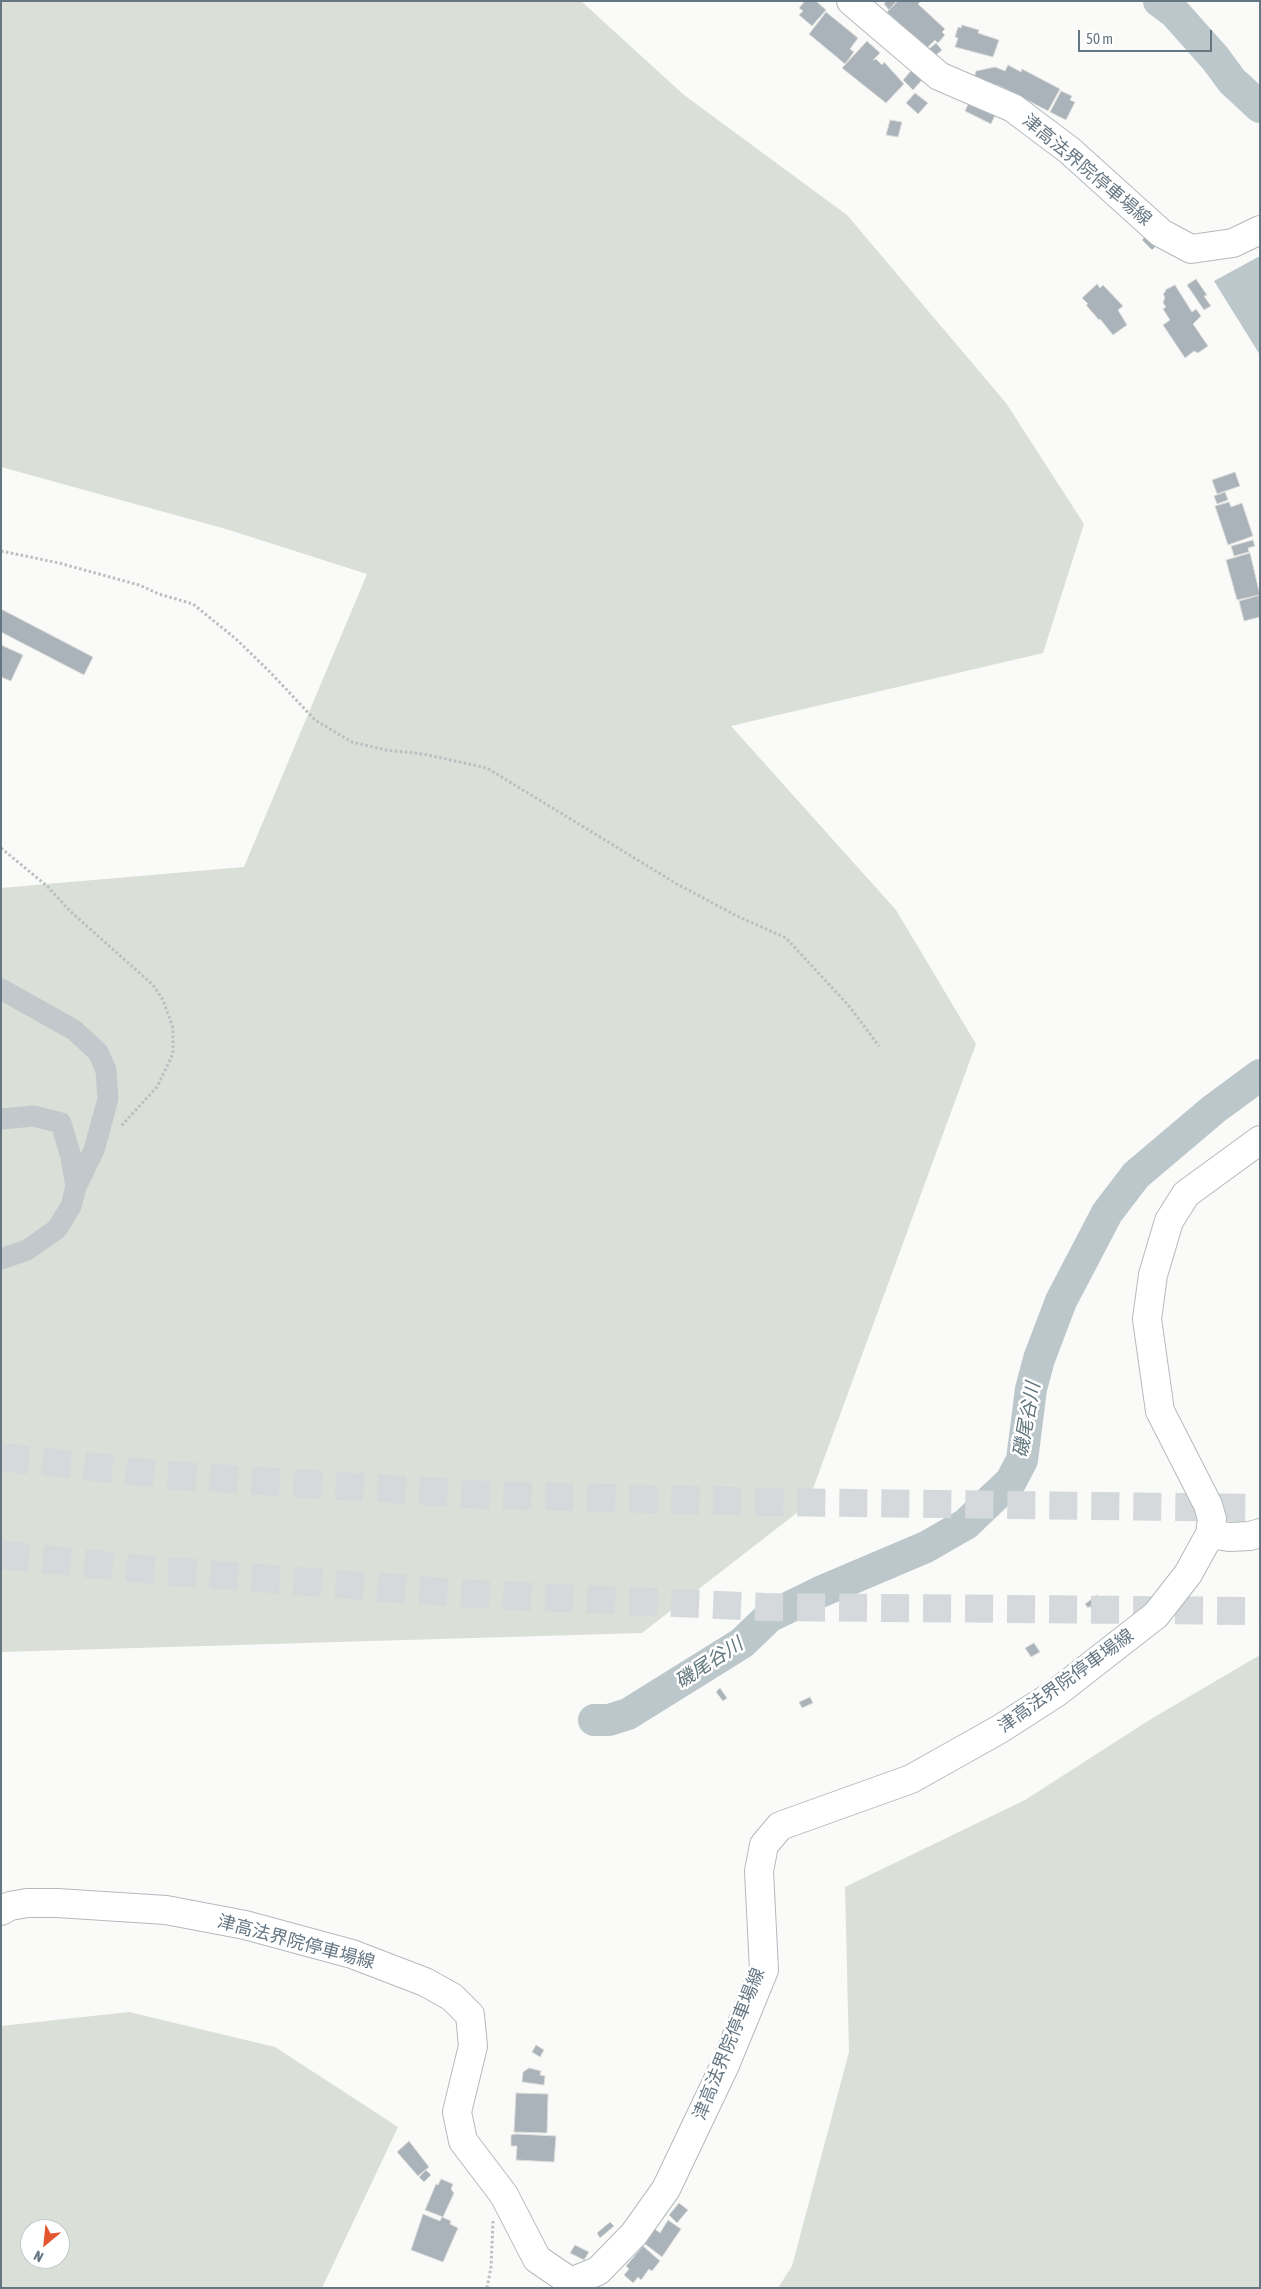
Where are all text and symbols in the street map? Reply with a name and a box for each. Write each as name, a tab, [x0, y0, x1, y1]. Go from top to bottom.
scale bar	[1081, 20, 1215, 52]
text: 50 m	[1086, 30, 1113, 47]
street label: 津高法界院停車場線	[1018, 110, 1156, 230]
water label: 磯尾谷川	[1009, 1381, 1045, 1459]
street label: 津高法界院停車場線	[994, 1625, 1138, 1737]
water label: 磯尾谷川	[671, 1633, 747, 1693]
street label: 津高法界院停車場線	[215, 1911, 377, 1973]
street label: 津高法界院停車場線	[689, 1965, 769, 2123]
north arrow	[20, 2219, 70, 2269]
text: N	[31, 2247, 46, 2265]

